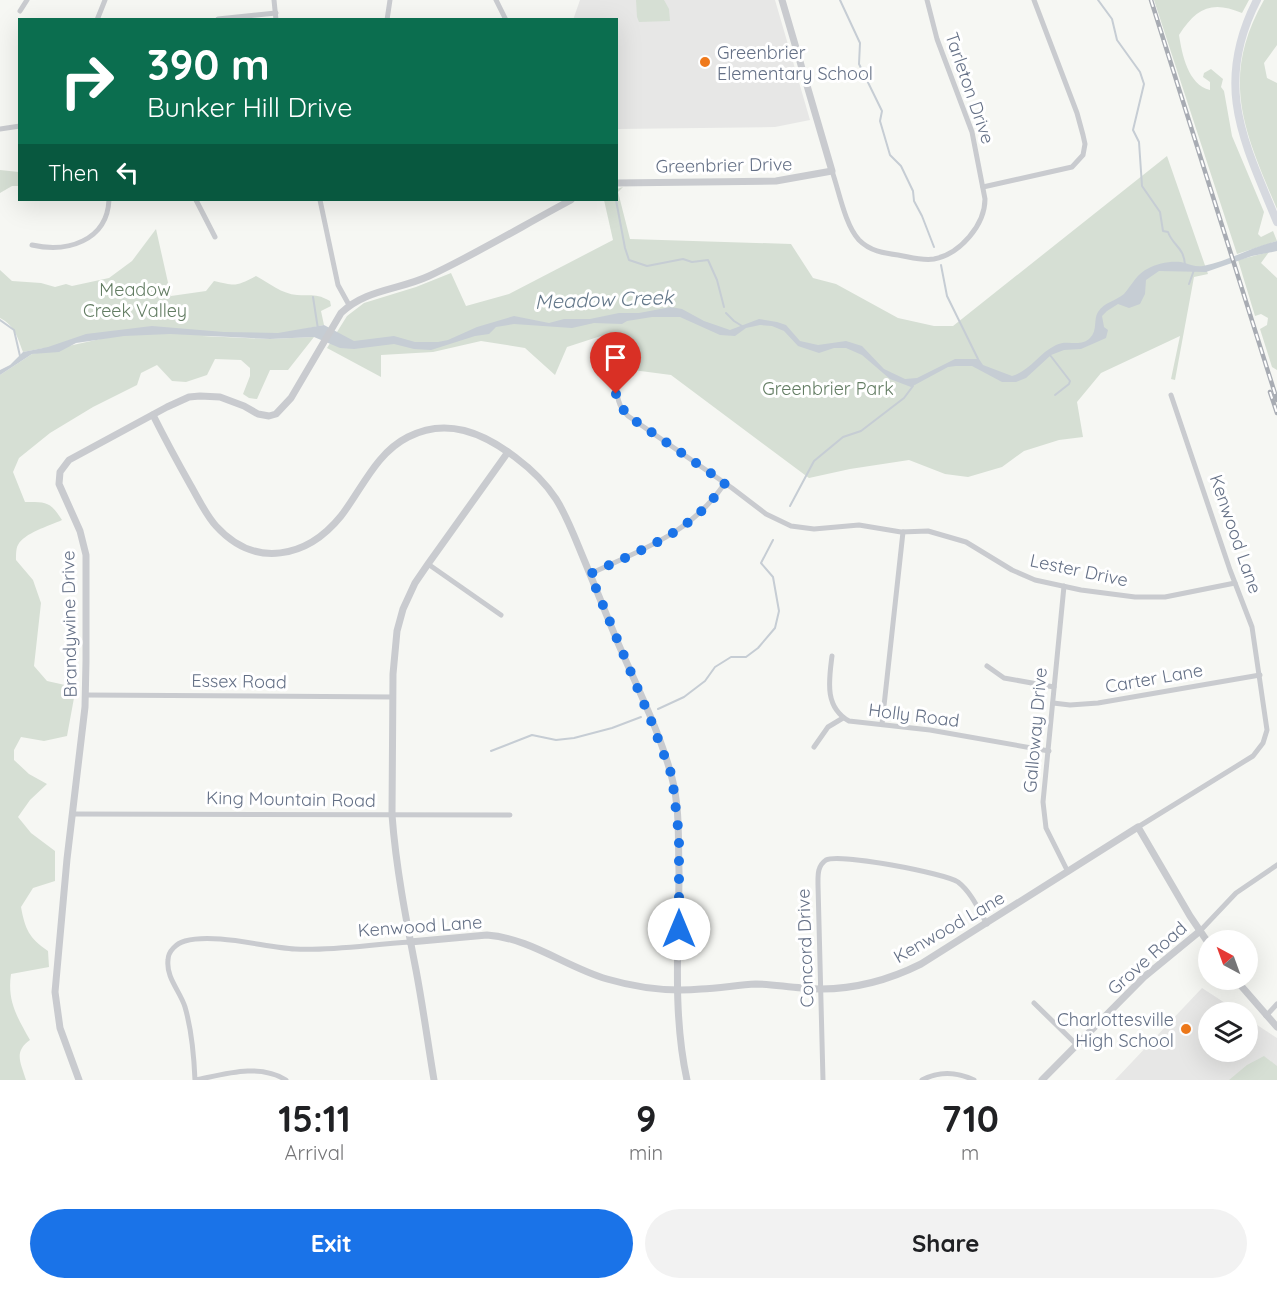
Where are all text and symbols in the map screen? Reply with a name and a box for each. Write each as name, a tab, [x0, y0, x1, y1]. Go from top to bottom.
street label: Tarleton Drive	[940, 29, 1000, 147]
text: 390 m	[147, 38, 270, 91]
place label: Greenbrier Elementary School	[717, 41, 873, 85]
icon: right	[48, 42, 126, 120]
marker: Greenbrier Elementary School	[698, 55, 712, 69]
text: Bunker Hill Drive	[147, 90, 352, 124]
street label: Greenbrier Drive	[655, 152, 793, 178]
icon: left	[111, 156, 144, 189]
text: Then	[48, 159, 99, 187]
park label: Meadow Creek Valley	[83, 278, 187, 322]
water label: Meadow Creek	[534, 284, 676, 314]
pin	[590, 332, 641, 394]
icon: arrive	[599, 341, 632, 374]
park label: Greenbrier Park	[762, 377, 894, 400]
street label: Kenwood Lane	[1205, 471, 1267, 597]
street label: Lester Drive	[1028, 548, 1130, 592]
street label: Brandywine Drive	[56, 550, 82, 698]
street label: Carter Lane	[1103, 658, 1205, 698]
street label: Galloway Drive	[1018, 666, 1052, 794]
street label: Essex Road	[191, 669, 287, 693]
street label: Holly Road	[867, 698, 961, 732]
street label: King Mountain Road	[206, 786, 376, 812]
street label: Kenwood Lane	[889, 886, 1009, 968]
street label: Concord Drive	[791, 888, 819, 1008]
position arrow	[647, 897, 711, 961]
street label: Kenwood Lane	[357, 910, 483, 942]
street label: Grove Road	[1103, 916, 1191, 1000]
north arrow	[1198, 930, 1258, 990]
map controls	[1198, 930, 1258, 1062]
button: layers	[1198, 1002, 1258, 1062]
place label: Charlottesville High School	[1057, 1008, 1174, 1052]
marker: Charlottesville High School	[1179, 1022, 1193, 1036]
text: 15:11	[278, 1096, 351, 1141]
text: 9	[636, 1096, 656, 1141]
text: 710	[941, 1096, 999, 1141]
text: Arrival	[285, 1140, 344, 1165]
text: min	[629, 1140, 663, 1165]
text: m	[961, 1140, 979, 1165]
button: Exit	[30, 1209, 633, 1278]
button: Share	[645, 1209, 1247, 1278]

